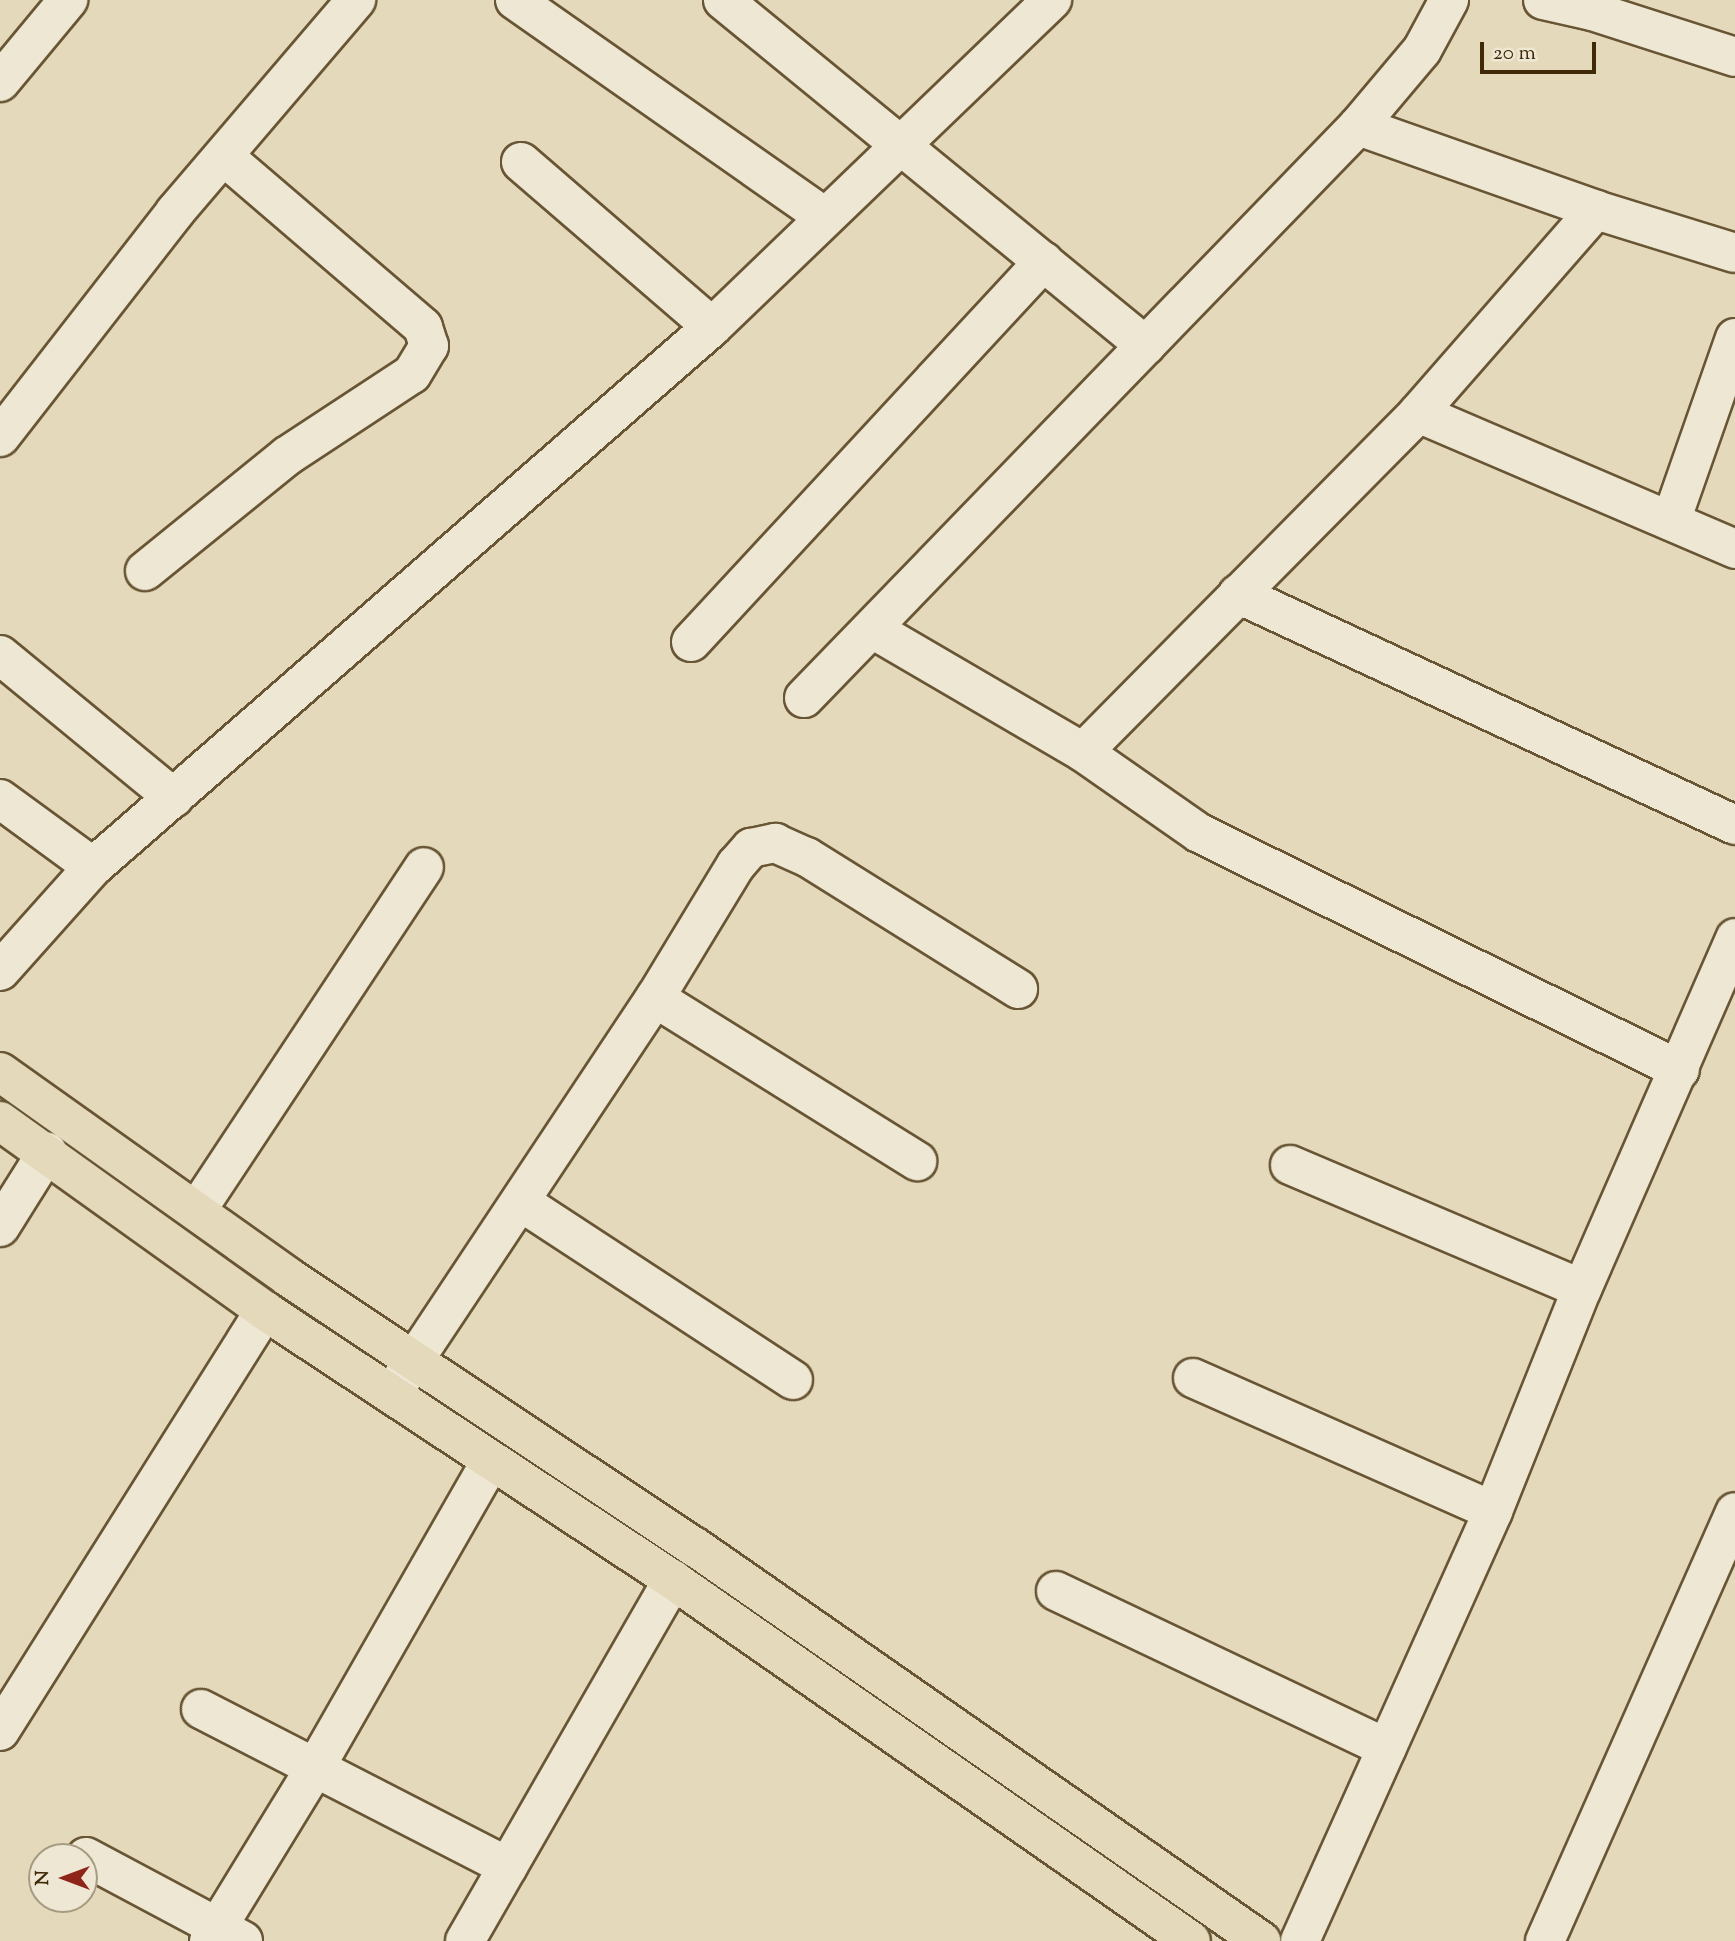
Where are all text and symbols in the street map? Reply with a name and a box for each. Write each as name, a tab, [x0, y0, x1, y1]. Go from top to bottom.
scale bar	[1483, 28, 1598, 72]
text: 20 m	[1493, 39, 1536, 69]
north arrow	[28, 1843, 98, 1913]
text: N	[30, 1870, 57, 1886]

